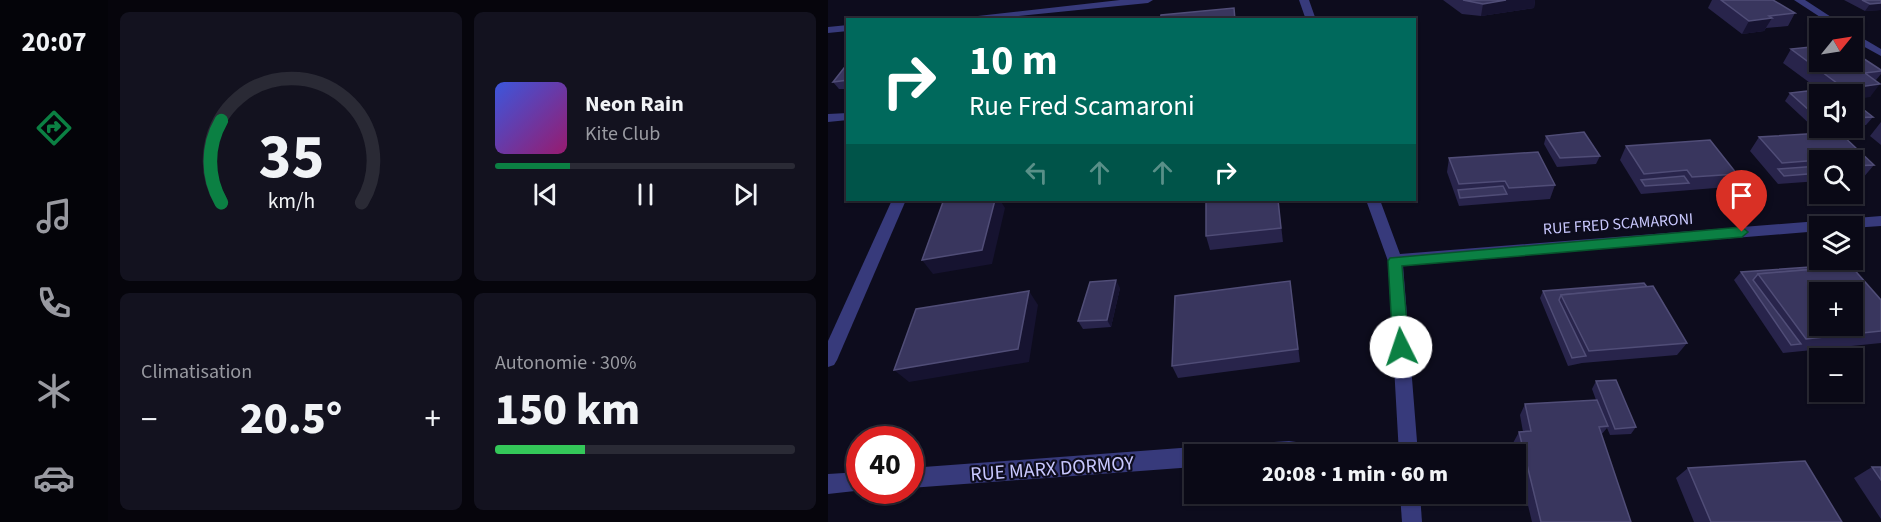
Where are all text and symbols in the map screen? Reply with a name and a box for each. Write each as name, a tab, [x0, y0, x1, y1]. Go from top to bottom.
north arrow	[1809, 18, 1863, 72]
map controls	[1809, 18, 1863, 402]
text: 20:07	[21, 23, 87, 62]
text: 10 m	[969, 31, 1058, 91]
icon: right	[870, 42, 948, 120]
button: sound	[1809, 84, 1863, 138]
text: Rue Fred Scamaroni	[969, 87, 1195, 126]
text: Neon Rain	[585, 88, 684, 120]
icon: directions	[33, 107, 75, 149]
text: 35	[258, 114, 324, 203]
text: Kite Club	[585, 120, 660, 148]
button: search	[1809, 150, 1863, 204]
icon: left	[1020, 156, 1053, 189]
icon: ahead	[1083, 156, 1116, 189]
icon: ahead	[1146, 156, 1179, 189]
icon: right	[1209, 156, 1242, 189]
pin	[1716, 170, 1767, 232]
icon: previous	[529, 178, 562, 211]
icon: pause	[629, 178, 662, 211]
icon: next	[729, 178, 762, 211]
icon: arrive	[1725, 179, 1758, 212]
text: km/h	[267, 187, 315, 218]
icon: music	[33, 195, 75, 237]
street label: RUE FRED SCAMARONI	[1542, 208, 1694, 240]
button: layers	[1809, 216, 1863, 270]
icon: phone	[33, 282, 75, 324]
button: +	[1809, 282, 1863, 336]
position arrow	[1369, 315, 1433, 379]
button: −	[1809, 348, 1863, 402]
text: Autonomie · 30%	[495, 349, 636, 377]
text: Climatisation	[141, 358, 252, 386]
icon: climate	[33, 370, 75, 412]
text: 150 km	[495, 378, 640, 442]
text: 20.5°	[240, 387, 342, 451]
text: −	[141, 396, 157, 443]
text: +	[425, 396, 441, 443]
speed limit sign: 40	[846, 426, 924, 504]
street label: RUE MARX DORMOY	[969, 449, 1135, 489]
icon: car	[33, 457, 75, 499]
text: 20:08 · 1 min · 60 m	[1262, 458, 1448, 490]

